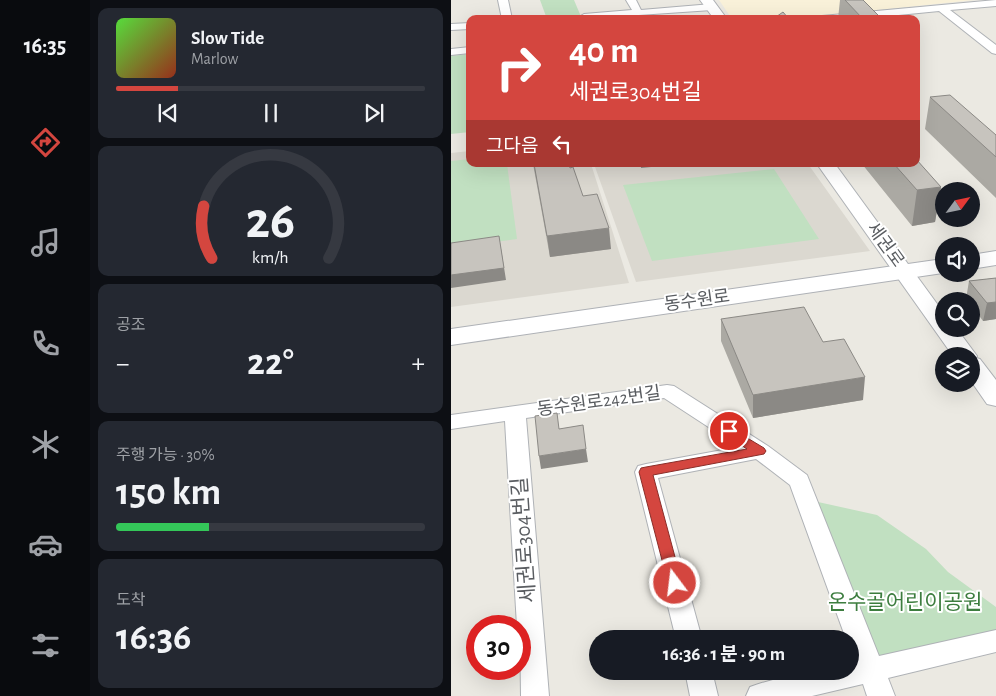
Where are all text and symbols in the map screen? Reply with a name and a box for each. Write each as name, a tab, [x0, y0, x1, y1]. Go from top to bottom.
text: Slow Tide	[191, 29, 264, 48]
text: 40 m	[569, 34, 638, 69]
text: 16:35	[24, 35, 66, 57]
icon: right	[486, 35, 551, 100]
text: Marlow	[191, 51, 238, 67]
text: 세권로304번길	[569, 81, 701, 103]
icon: previous	[154, 99, 182, 127]
icon: pause	[257, 99, 285, 127]
icon: next	[360, 99, 388, 127]
icon: directions	[28, 125, 63, 160]
icon: left	[548, 130, 576, 158]
text: 그다음	[486, 137, 538, 156]
north arrow	[935, 182, 980, 228]
map controls	[935, 182, 980, 392]
text: 26	[246, 195, 295, 247]
street label: 세권로	[863, 218, 909, 270]
icon: music	[28, 225, 63, 260]
button: sound	[935, 237, 980, 282]
text: km/h	[252, 249, 289, 267]
street label: 동수원로	[663, 286, 731, 315]
button: search	[935, 292, 980, 337]
text: 공조	[116, 317, 145, 333]
icon: phone	[28, 326, 63, 361]
text: 22°	[247, 344, 294, 382]
button: layers	[935, 347, 980, 392]
text: −	[116, 350, 129, 378]
text: +	[412, 350, 425, 378]
street label: 동수원로242번길	[536, 383, 662, 420]
pin	[708, 410, 750, 452]
icon: arrive	[715, 417, 743, 445]
icon: climate	[28, 427, 63, 462]
text: 주행 가능 · 30%	[116, 447, 215, 463]
text: 150 km	[116, 474, 221, 512]
street label: 세권로304번길	[508, 476, 539, 604]
icon: car	[28, 527, 63, 562]
position arrow	[648, 556, 700, 608]
park label: 온수골어린이공원	[828, 591, 982, 613]
text: 도착	[116, 592, 145, 608]
speed limit sign: 30	[466, 615, 531, 680]
text: 16:36	[116, 619, 191, 657]
icon: filters	[28, 628, 63, 663]
text: 16:36 · 1 분 · 90 m	[663, 645, 785, 664]

